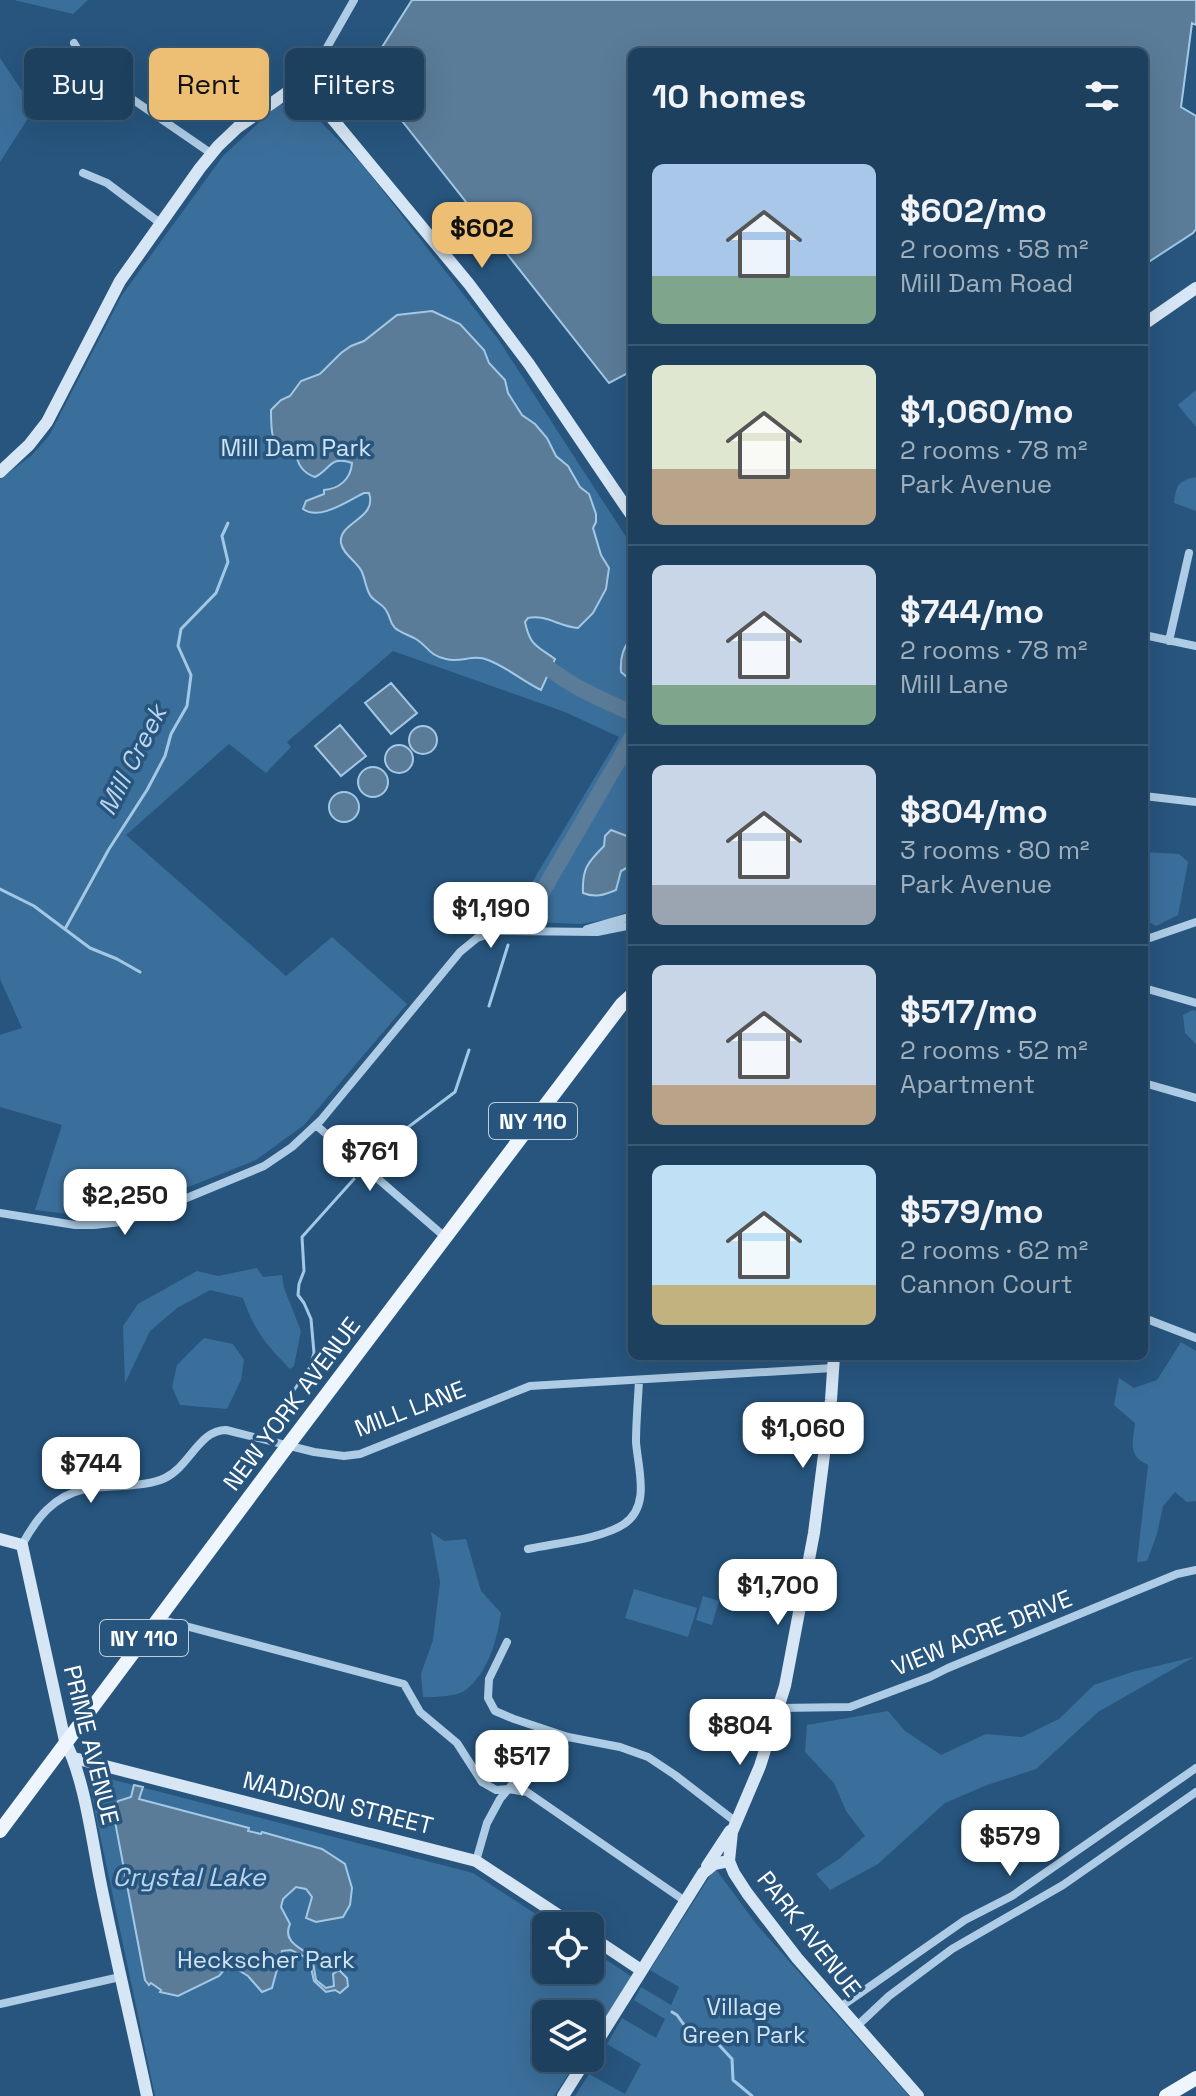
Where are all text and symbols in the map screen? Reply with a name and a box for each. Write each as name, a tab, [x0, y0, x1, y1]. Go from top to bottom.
chip: Buy	[24, 48, 133, 120]
chip: Rent	[149, 48, 269, 120]
chip: Filters	[285, 48, 424, 120]
icon: filters	[1080, 74, 1124, 118]
text: 10 homes	[652, 75, 806, 118]
text: $602/mo	[900, 189, 1047, 232]
icon: home	[716, 196, 812, 292]
pin: $602	[435, 202, 529, 270]
text: $602	[450, 211, 514, 245]
text: 2 rooms · 58 m²	[900, 232, 1088, 266]
text: Mill Dam Road	[900, 266, 1073, 300]
text: $1,060/mo	[900, 390, 1074, 433]
icon: home	[716, 397, 812, 493]
park label: Mill Dam Park	[221, 432, 372, 463]
text: 2 rooms · 78 m²	[900, 433, 1087, 467]
text: Park Avenue	[900, 467, 1052, 501]
text: $744/mo	[900, 590, 1044, 633]
icon: home	[716, 597, 812, 693]
text: 2 rooms · 78 m²	[900, 633, 1087, 667]
text: Mill Lane	[900, 667, 1009, 701]
water label: Mill Creek	[90, 697, 176, 821]
text: $804/mo	[900, 790, 1048, 833]
icon: home	[716, 797, 812, 893]
text: 3 rooms · 80 m²	[900, 833, 1090, 867]
text: Park Avenue	[900, 867, 1052, 901]
pin: $1,190	[426, 882, 556, 950]
text: $1,190	[452, 891, 530, 925]
text: $517/mo	[900, 990, 1038, 1033]
icon: home	[716, 997, 812, 1093]
text: 2 rooms · 52 m²	[900, 1033, 1088, 1067]
text: Apartment	[900, 1067, 1035, 1101]
road number: NY 110	[489, 1103, 577, 1139]
pin: $761	[323, 1125, 417, 1193]
text: $761	[341, 1134, 399, 1168]
pin: $2,250	[60, 1169, 190, 1237]
text: $2,250	[82, 1178, 168, 1212]
text: $579/mo	[900, 1190, 1043, 1233]
icon: home	[716, 1197, 812, 1293]
text: 2 rooms · 62 m²	[900, 1233, 1088, 1267]
text: Cannon Court	[900, 1267, 1073, 1301]
street label: NEW YORK AVENUE	[216, 1311, 367, 1497]
street label: MILL LANE	[350, 1373, 470, 1444]
pin: $1,060	[738, 1402, 868, 1470]
text: $1,060	[761, 1411, 845, 1445]
pin: $744	[44, 1437, 138, 1505]
text: $744	[60, 1446, 122, 1480]
pin: $1,700	[713, 1559, 843, 1627]
text: $1,700	[737, 1568, 819, 1602]
street label: VIEW ACRE DRIVE	[887, 1582, 1076, 1683]
road number: NY 110	[100, 1620, 188, 1656]
street label: PRIME AVENUE	[57, 1662, 126, 1828]
pin: $804	[693, 1699, 787, 1767]
text: $804	[708, 1708, 772, 1742]
pin: $517	[475, 1730, 569, 1798]
text: $517	[493, 1739, 551, 1773]
street label: MADISON STREET	[240, 1764, 436, 1841]
pin: $579	[963, 1810, 1057, 1878]
text: $579	[979, 1819, 1041, 1853]
water label: Crystal Lake	[112, 1860, 267, 1894]
street label: PARK AVENUE	[751, 1864, 868, 2003]
map controls	[532, 1912, 604, 2072]
button: locate	[532, 1912, 604, 1984]
park label: Heckscher Park	[177, 1944, 355, 1975]
park label: Village Green Park	[682, 1991, 806, 2050]
button: layers	[532, 2000, 604, 2072]

